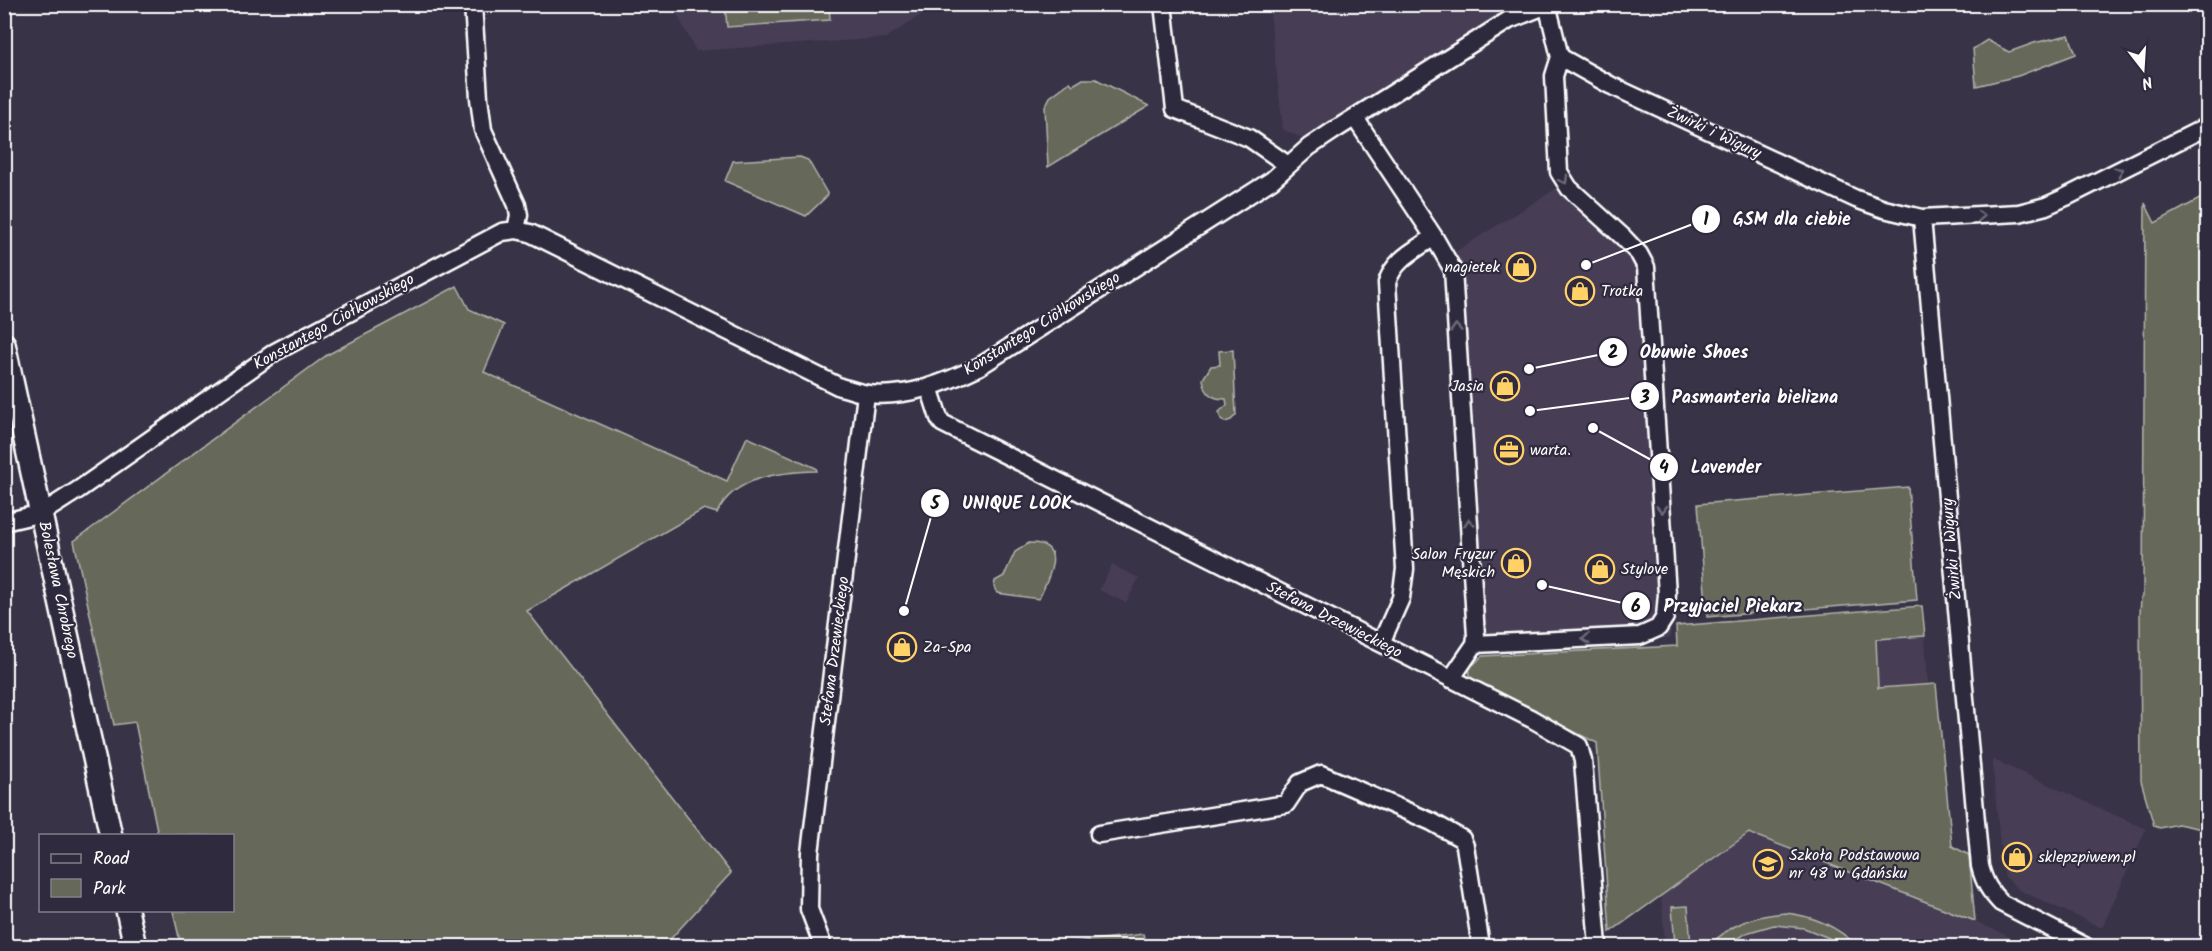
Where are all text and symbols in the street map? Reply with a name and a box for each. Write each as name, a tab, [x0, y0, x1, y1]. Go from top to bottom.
north arrow	[2113, 39, 2173, 99]
text: N	[2138, 68, 2155, 95]
street label: Żwirki i Wigury	[1662, 100, 1766, 166]
one-way arrow	[2112, 167, 2123, 178]
one-way arrow	[1557, 174, 1569, 184]
callout: GSM dla ciebie	[1691, 201, 1863, 237]
text: 1	[1703, 206, 1709, 235]
text: GSM dla ciebie	[1733, 206, 1851, 235]
one-way arrow	[1976, 209, 1985, 222]
shop icon: nagietek	[1505, 251, 1537, 283]
place label: nagietek	[1444, 255, 1500, 280]
street label: Konstantego Ciołkowskiego	[959, 265, 1125, 383]
street label: Konstantego Ciołkowskiego	[249, 267, 419, 377]
shop icon: Trotka	[1564, 275, 1596, 307]
place label: Trotka	[1601, 279, 1643, 304]
one-way arrow	[1450, 323, 1463, 332]
callout: Obuwie Shoes	[1598, 334, 1761, 370]
text: 2	[1608, 339, 1618, 368]
text: Obuwie Shoes	[1640, 339, 1749, 368]
shop icon: Jasia	[1489, 370, 1521, 402]
place label: Jasia	[1451, 374, 1484, 399]
callout: Pasmanteria bielizna	[1630, 378, 1850, 414]
text: 3	[1639, 384, 1650, 413]
text: Pasmanteria bielizna	[1672, 384, 1838, 413]
office icon: warta.	[1493, 434, 1525, 466]
place label: warta.	[1530, 438, 1571, 463]
callout: Lavender	[1649, 449, 1773, 485]
text: 4	[1659, 454, 1669, 483]
text: Lavender	[1691, 454, 1763, 483]
callout: UNIQUE LOOK	[920, 485, 1084, 521]
text: 5	[929, 490, 941, 519]
text: UNIQUE LOOK	[962, 490, 1072, 519]
street label: Żwirki i Wigury	[1935, 497, 1969, 601]
one-way arrow	[1656, 504, 1669, 513]
one-way arrow	[1462, 518, 1475, 527]
street label: Bolesława Chrobrego	[31, 519, 85, 661]
place label: Salon Fryzur Męskich	[1412, 542, 1497, 585]
shop icon: Salon Fryzur Męskich	[1500, 547, 1532, 579]
shop icon: Stylove	[1584, 553, 1616, 585]
place label: Stylove	[1621, 557, 1668, 582]
street label: Stefana Drzewieckiego	[813, 575, 857, 727]
street label: Stefana Drzewieckiego	[1262, 575, 1406, 665]
callout: Przyjaciel Piekarz	[1621, 588, 1814, 624]
text: 6	[1631, 593, 1641, 622]
text: Przyjaciel Piekarz	[1664, 593, 1803, 622]
shop icon: Za-Spa	[886, 631, 918, 663]
one-way arrow	[1582, 632, 1591, 645]
place label: Za-Spa	[923, 635, 971, 660]
legend	[39, 834, 234, 912]
shop icon: sklepzpiwem.pl	[2001, 841, 2033, 873]
place label: Szkoła Podstawowa nr 48 w Gdańsku	[1789, 843, 1920, 886]
text: Road	[93, 845, 130, 874]
place label: sklepzpiwem.pl	[2038, 845, 2136, 870]
school or university icon: Szkoła Podstawowa nr 48 w Gdańsku	[1752, 848, 1784, 880]
text: Park	[93, 875, 126, 904]

